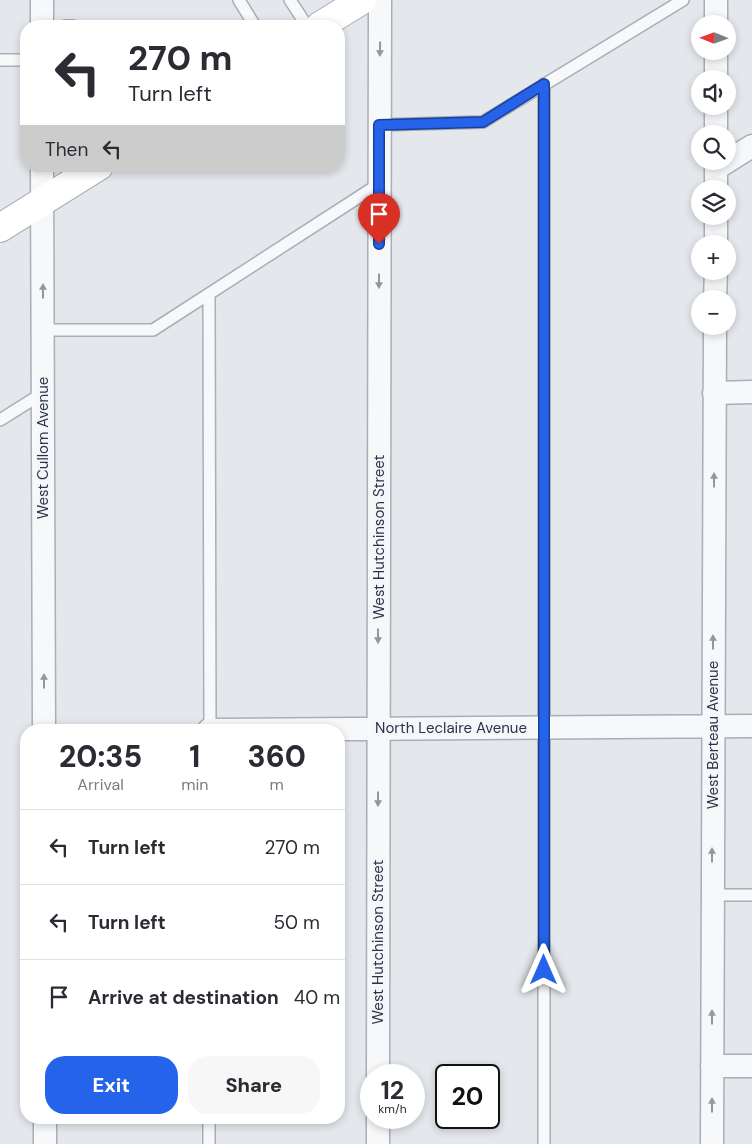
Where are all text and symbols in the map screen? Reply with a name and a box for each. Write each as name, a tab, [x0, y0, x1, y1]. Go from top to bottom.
north arrow	[691, 15, 736, 60]
map controls	[691, 15, 736, 335]
text: 270 m	[128, 35, 232, 81]
icon: left	[45, 40, 110, 105]
one-way arrow	[376, 41, 384, 57]
button: sound	[691, 70, 736, 115]
text: Turn left	[128, 79, 212, 108]
button: search	[691, 125, 736, 170]
icon: left	[98, 135, 126, 163]
text: Then	[45, 137, 88, 162]
button: layers	[691, 180, 736, 225]
pin	[358, 193, 400, 244]
icon: arrive	[365, 200, 393, 228]
button: +	[691, 235, 736, 280]
one-way arrow	[375, 273, 383, 289]
one-way arrow	[39, 283, 47, 299]
button: −	[691, 290, 736, 335]
street label: West Cullom Avenue	[33, 377, 53, 519]
street label: West Hutchinson Street	[369, 454, 389, 619]
one-way arrow	[710, 472, 718, 488]
one-way arrow	[374, 628, 382, 644]
one-way arrow	[709, 634, 717, 650]
street label: West Berteau Avenue	[703, 661, 723, 809]
one-way arrow	[40, 673, 48, 689]
street label: North Leclaire Avenue	[375, 718, 527, 738]
text: 20:35	[59, 737, 142, 776]
text: 1	[189, 737, 200, 776]
text: 360	[248, 737, 306, 776]
text: Arrival	[77, 774, 124, 795]
text: min	[181, 774, 208, 795]
text: m	[270, 774, 284, 795]
one-way arrow	[374, 791, 382, 807]
icon: left	[45, 833, 73, 861]
text: Turn left	[88, 835, 166, 860]
text: 270 m	[265, 835, 320, 860]
one-way arrow	[708, 847, 716, 863]
street label: West Hutchinson Street	[368, 859, 388, 1024]
icon: left	[45, 908, 73, 936]
text: Turn left	[88, 910, 166, 935]
text: 50 m	[273, 910, 320, 935]
position arrow	[517, 943, 569, 995]
icon: arrive	[45, 983, 73, 1011]
text: Arrive at destination	[88, 985, 279, 1010]
text: 40 m	[294, 985, 340, 1010]
one-way arrow	[708, 1009, 716, 1025]
button: Exit	[45, 1056, 178, 1114]
button: Share	[188, 1056, 320, 1114]
speed limit sign: 20	[435, 1064, 500, 1129]
text: 12	[381, 1074, 404, 1107]
one-way arrow	[708, 1097, 716, 1113]
text: km/h	[378, 1101, 407, 1117]

